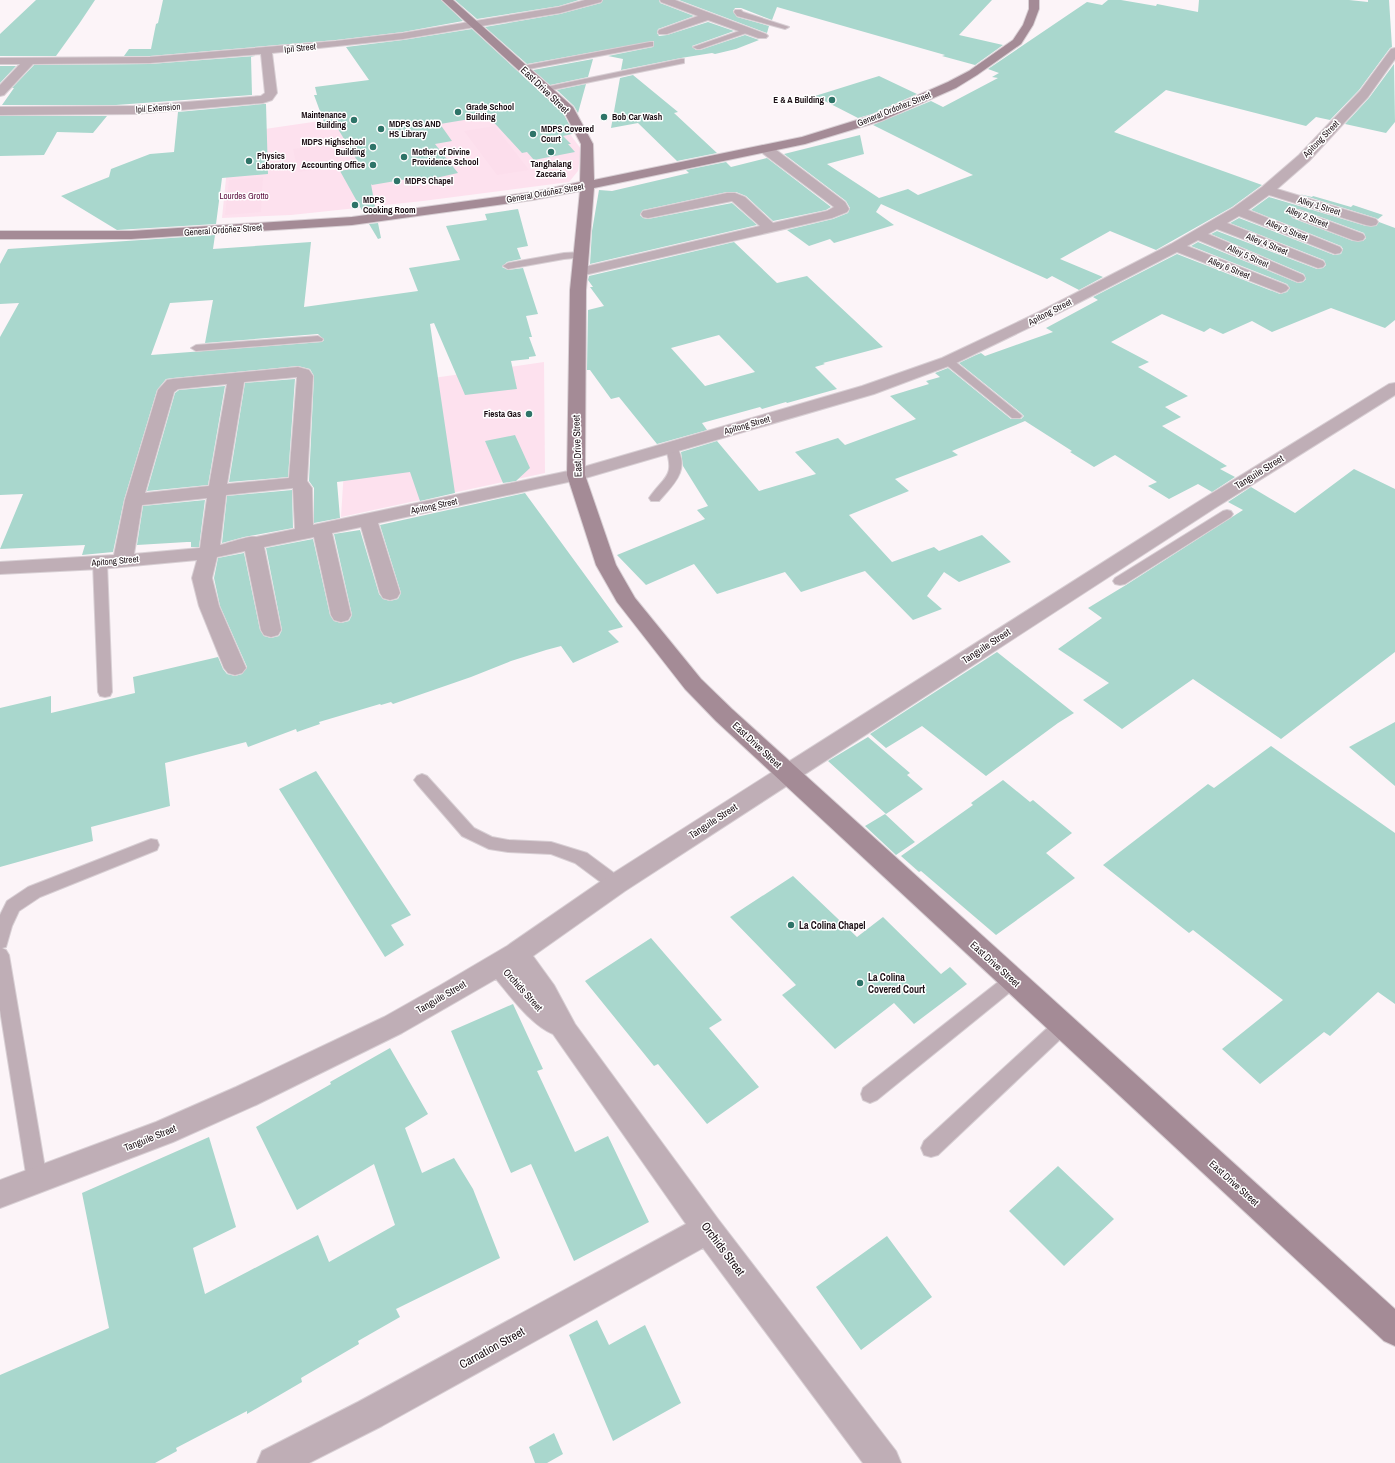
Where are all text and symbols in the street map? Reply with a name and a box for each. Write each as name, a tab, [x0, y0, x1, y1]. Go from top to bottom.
street label: Ipil Street	[284, 40, 316, 56]
street label: East Drive Street	[518, 64, 572, 117]
street label: General Ordoñez Street	[855, 89, 933, 129]
place label: E & A Building	[773, 94, 824, 106]
marker: E & A Building	[827, 95, 837, 105]
street label: Ipil Extension	[135, 100, 181, 116]
place label: Grade School Building	[466, 101, 514, 123]
marker: Grade School Building	[453, 107, 463, 117]
place label: Maintenance Building	[301, 109, 346, 131]
place label: Bob Car Wash	[612, 111, 663, 123]
marker: Bob Car Wash	[599, 112, 609, 122]
marker: Maintenance Building	[349, 115, 359, 125]
place label: MDPS GS AND HS Library	[389, 118, 441, 140]
street label: Apitong Street	[1300, 118, 1342, 161]
place label: MDPS Covered Court	[541, 123, 594, 145]
marker: MDPS GS AND HS Library	[376, 124, 386, 134]
marker: MDPS Covered Court	[528, 129, 538, 139]
place label: MDPS Highschool Building	[301, 136, 365, 158]
marker: MDPS Highschool Building	[368, 142, 378, 152]
place label: Mother of Divine Providence School	[412, 146, 478, 168]
marker: Tanghalang Zaccaria	[546, 147, 556, 157]
place label: Physics Laboratory	[257, 150, 296, 172]
marker: Mother of Divine Providence School	[399, 152, 409, 162]
marker: Physics Laboratory	[244, 156, 254, 166]
place label: Tanghalang Zaccaria	[531, 158, 572, 180]
place label: Accounting Office	[301, 159, 365, 171]
marker: Accounting Office	[368, 160, 378, 170]
place label: MDPS Chapel	[405, 175, 453, 187]
marker: MDPS Chapel	[392, 176, 402, 186]
street label: General Ordoñez Street	[505, 180, 585, 206]
park label: Lourdes Grotto	[219, 190, 269, 202]
place label: MDPS Cooking Room	[363, 194, 416, 216]
street label: Alley 1 Street	[1295, 194, 1342, 218]
marker: MDPS Cooking Room	[350, 200, 360, 210]
street label: Alley 2 Street	[1283, 203, 1330, 230]
street label: Alley 3 Street	[1263, 216, 1310, 244]
street label: General Ordoñez Street	[183, 221, 263, 239]
street label: Alley 4 Street	[1243, 230, 1290, 258]
street label: Alley 5 Street	[1225, 241, 1270, 270]
street label: Alley 6 Street	[1205, 254, 1252, 282]
street label: Apitong Street	[1025, 296, 1074, 329]
place label: Fiesta Gas	[484, 408, 521, 420]
marker: Fiesta Gas	[524, 409, 534, 419]
street label: Apitong Street	[722, 413, 771, 438]
street label: East Drive Street	[569, 414, 585, 477]
street label: Tanguile Street	[1232, 451, 1287, 492]
street label: Apitong Street	[409, 495, 458, 517]
street label: Apitong Street	[90, 553, 139, 569]
street label: Tanguile Street	[959, 625, 1013, 667]
street label: East Drive Street	[730, 719, 785, 772]
street label: Tanguile Street	[686, 800, 740, 842]
place label: La Colina Chapel	[799, 919, 866, 932]
marker: La Colina Chapel	[786, 920, 796, 930]
street label: East Drive Street	[967, 938, 1023, 990]
street label: Orchids Street	[500, 966, 546, 1015]
place label: La Colina Covered Court	[868, 971, 925, 996]
street label: Tanguile Street	[414, 977, 469, 1016]
marker: La Colina Covered Court	[855, 978, 865, 988]
street label: Tanguile Street	[122, 1121, 179, 1154]
street label: East Drive Street	[1206, 1157, 1262, 1209]
street label: Orchids Street	[698, 1219, 749, 1279]
street label: Carnation Street	[457, 1323, 528, 1373]

